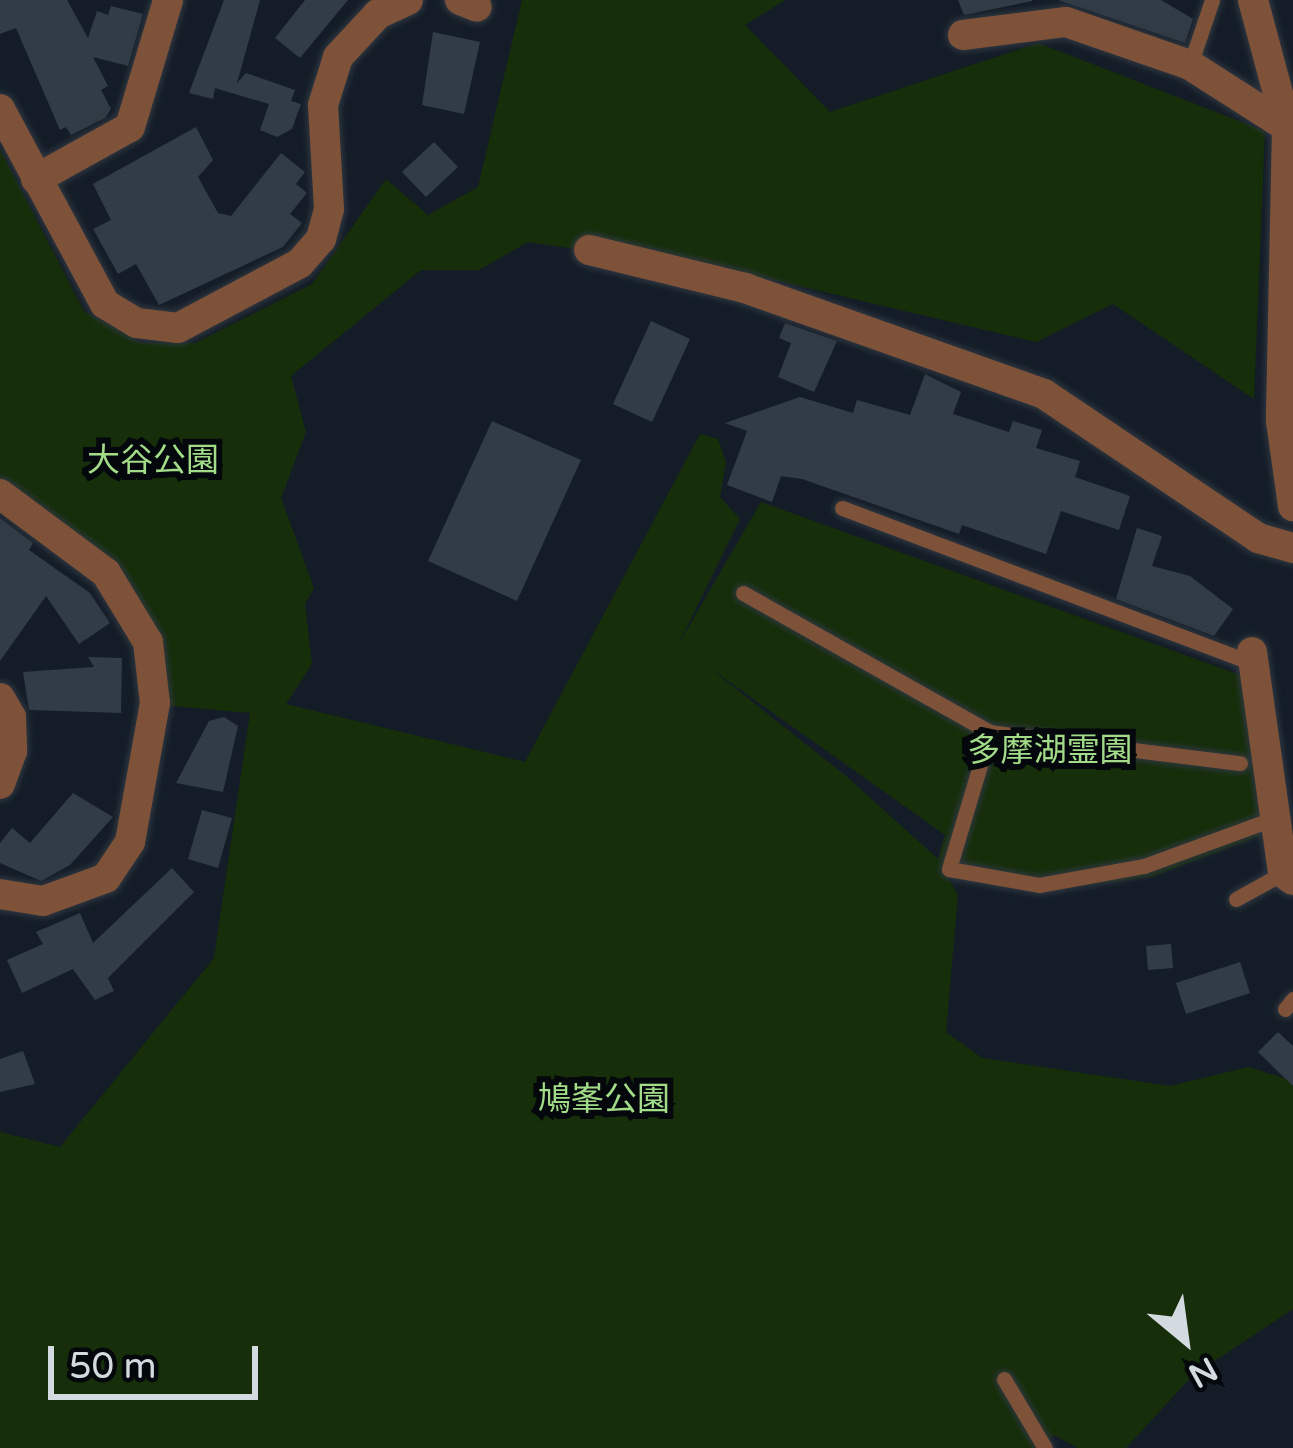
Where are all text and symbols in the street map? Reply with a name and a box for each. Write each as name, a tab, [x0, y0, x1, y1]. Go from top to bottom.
park label: 大谷公園	[87, 441, 219, 481]
park label: 多摩湖霊園	[968, 731, 1132, 771]
park label: 鳩峯公園	[538, 1080, 670, 1120]
north arrow	[1125, 1280, 1245, 1400]
scale bar	[54, 1322, 264, 1396]
text: 50 m	[69, 1345, 157, 1388]
text: N	[1182, 1348, 1224, 1395]

